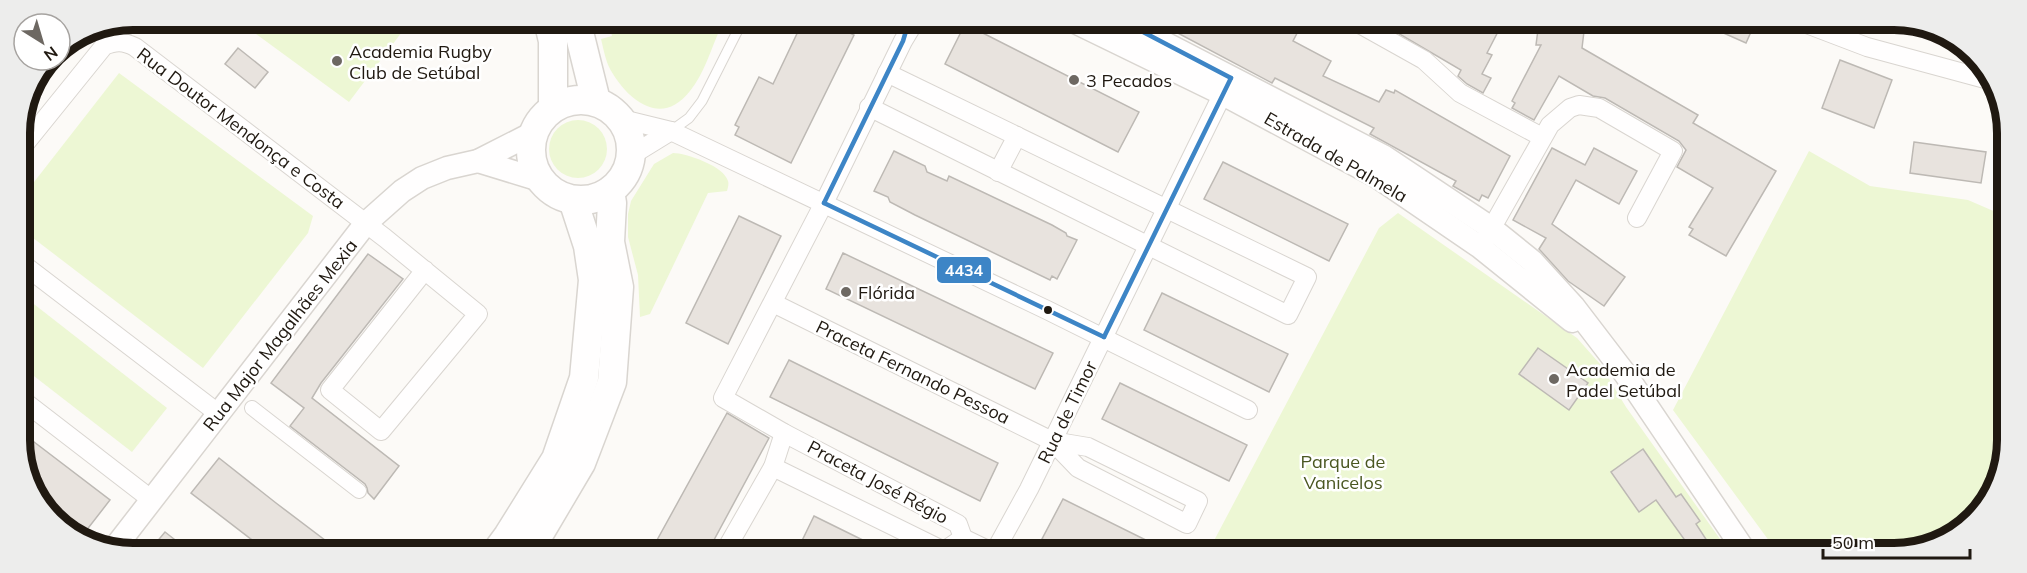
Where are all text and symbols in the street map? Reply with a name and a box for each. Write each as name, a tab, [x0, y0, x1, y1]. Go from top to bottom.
north arrow	[12, 12, 72, 72]
place label: Academia Rugby Club de Setúbal	[349, 40, 492, 84]
text: N	[40, 42, 62, 66]
street label: Rua Doutor Mendonça e Costa	[133, 42, 349, 214]
marker: Academia Rugby Club de Setúbal	[330, 54, 344, 68]
place label: 3 Pecados	[1086, 69, 1172, 92]
marker: 3 Pecados	[1067, 73, 1081, 87]
street label: Estrada de Palmela	[1260, 107, 1412, 207]
street label: Rua Major Magalhães Mexia	[198, 234, 362, 436]
line badge: 4434	[936, 256, 992, 284]
text: 4434	[945, 260, 984, 280]
place label: Flórida	[858, 281, 915, 304]
marker: Flórida	[839, 285, 853, 299]
unlabelled marker	[1042, 304, 1054, 316]
street label: Praceta Fernando Pessoa	[812, 315, 1014, 429]
street label: Rua de Timor	[1032, 356, 1102, 467]
place label: Academia de Padel Setúbal	[1566, 358, 1681, 402]
marker: Academia de Padel Setúbal	[1547, 372, 1561, 386]
street label: Praceta José Régio	[804, 435, 952, 529]
park label: Parque de Vanicelos	[1301, 450, 1385, 494]
scale bar	[1823, 522, 1970, 560]
text: 50 m	[1832, 531, 1874, 554]

